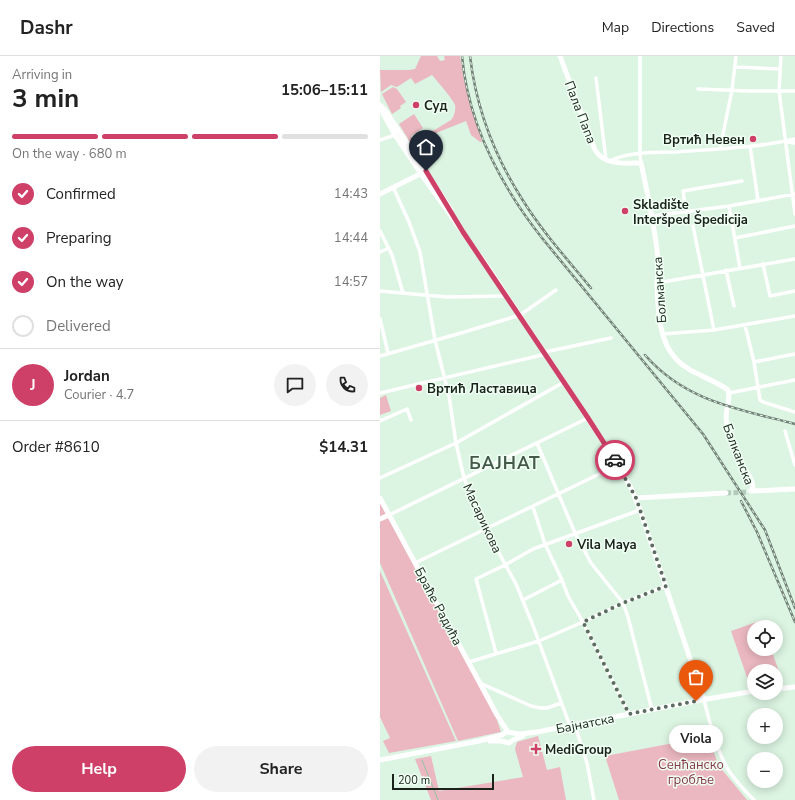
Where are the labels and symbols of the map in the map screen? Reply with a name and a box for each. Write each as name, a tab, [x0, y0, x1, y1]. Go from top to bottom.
street label: Пала Папа	[560, 78, 600, 146]
place label: Суд	[424, 97, 447, 115]
marker: Суд	[411, 100, 421, 110]
pin	[409, 130, 443, 171]
place label: Вртић Невен	[663, 131, 745, 149]
marker: Вртић Невен	[748, 134, 758, 144]
place label: Skladište Interšped Špedicija	[633, 196, 748, 229]
marker: Skladište Interšped Špedicija	[620, 206, 630, 216]
street label: Болманска	[649, 256, 671, 324]
place label: Вртић Ластавица	[427, 380, 537, 398]
marker: Вртић Ластавица	[414, 383, 424, 393]
street label: Балканска	[718, 421, 758, 488]
courier	[595, 440, 635, 480]
district label: БАЈНАТ	[469, 452, 541, 475]
street label: Масарикова	[458, 481, 506, 556]
place label: Vila Maya	[576, 536, 637, 554]
marker: Vila Maya	[564, 539, 574, 549]
street label: Браће Радића	[410, 564, 466, 649]
pin	[679, 660, 713, 701]
street label: Бајнатска	[554, 710, 616, 738]
callout: Viola	[669, 725, 723, 753]
place label: MediGroup	[545, 741, 612, 759]
marker: MediGroup	[530, 743, 542, 755]
park label: Сенћанско гробље	[658, 756, 724, 789]
scale bar	[392, 772, 494, 791]

